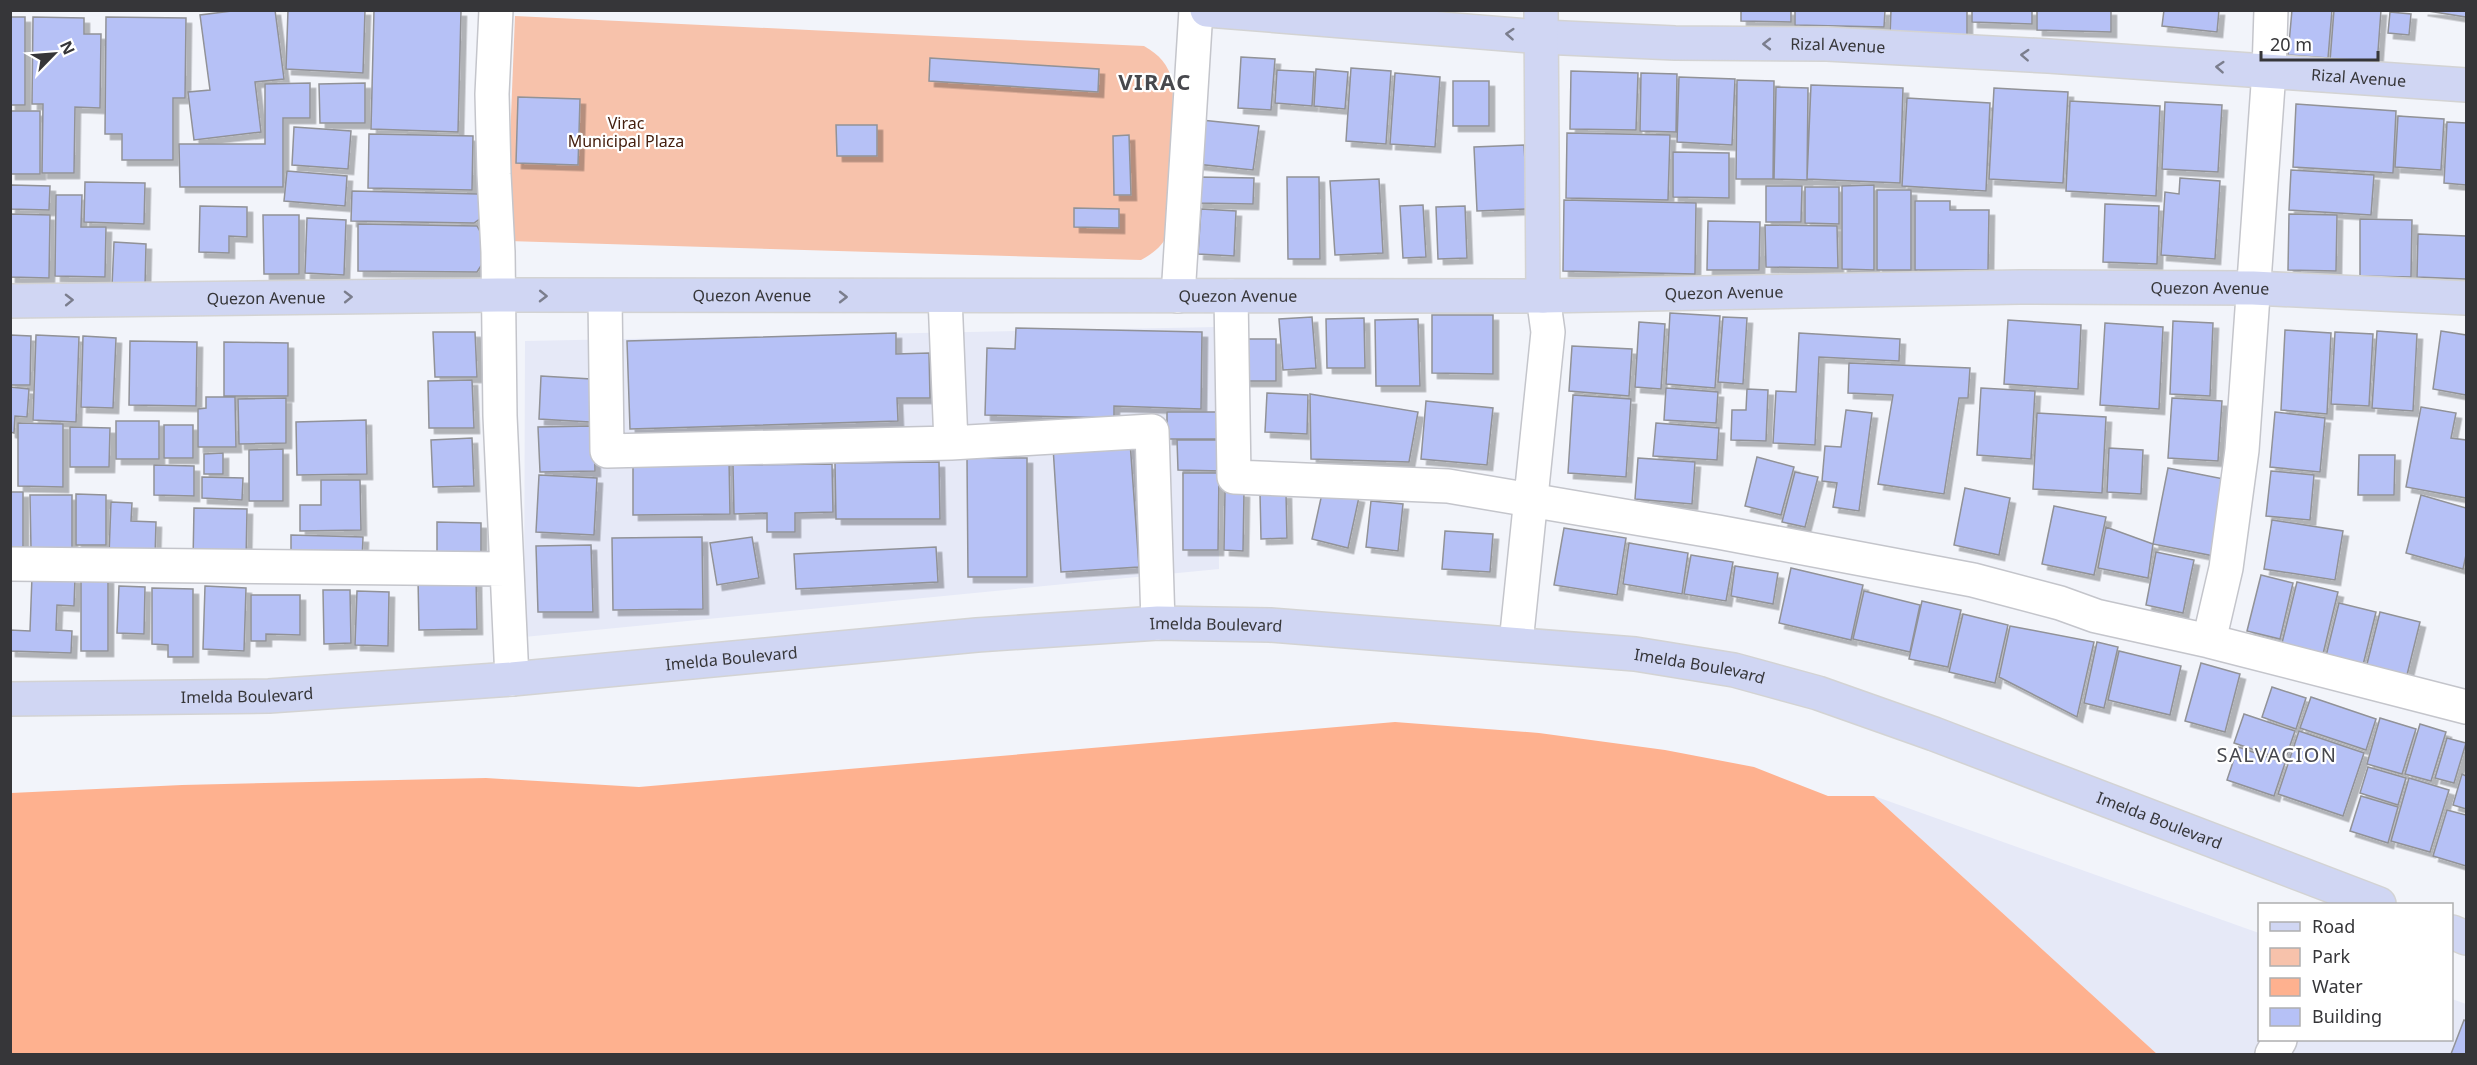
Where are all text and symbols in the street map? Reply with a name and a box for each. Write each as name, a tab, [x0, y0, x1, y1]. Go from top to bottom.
north arrow	[24, 24, 84, 84]
scale bar	[2261, 24, 2378, 62]
one-way arrow	[1505, 28, 1514, 41]
text: 20 m	[2270, 32, 2312, 56]
street label: Rizal Avenue	[1790, 33, 1886, 58]
text: N	[55, 37, 80, 58]
one-way arrow	[1763, 38, 1772, 50]
one-way arrow	[2021, 48, 2030, 61]
one-way arrow	[2215, 61, 2224, 74]
street label: Rizal Avenue	[2310, 63, 2407, 92]
district label: VIRAC	[1118, 66, 1192, 96]
park label: Virac Municipal Plaza	[568, 112, 684, 152]
street label: Quezon Avenue	[2150, 277, 2270, 300]
street label: Quezon Avenue	[1664, 280, 1784, 305]
street label: Quezon Avenue	[693, 284, 811, 306]
street label: Quezon Avenue	[1179, 285, 1297, 307]
street label: Quezon Avenue	[206, 286, 325, 310]
one-way arrow	[538, 290, 547, 302]
one-way arrow	[343, 291, 352, 303]
one-way arrow	[838, 291, 847, 303]
one-way arrow	[64, 294, 73, 306]
street label: Imelda Boulevard	[1149, 612, 1283, 637]
street label: Imelda Boulevard	[664, 641, 798, 675]
street label: Imelda Boulevard	[1633, 643, 1768, 689]
street label: Imelda Boulevard	[181, 682, 314, 708]
district label: SALVACION	[2216, 741, 2338, 768]
street label: Imelda Boulevard	[2094, 786, 2225, 854]
legend	[2258, 903, 2453, 1041]
text: Road	[2312, 914, 2355, 938]
text: Park	[2312, 944, 2350, 968]
text: Water	[2312, 974, 2363, 998]
text: Building	[2312, 1004, 2382, 1028]

